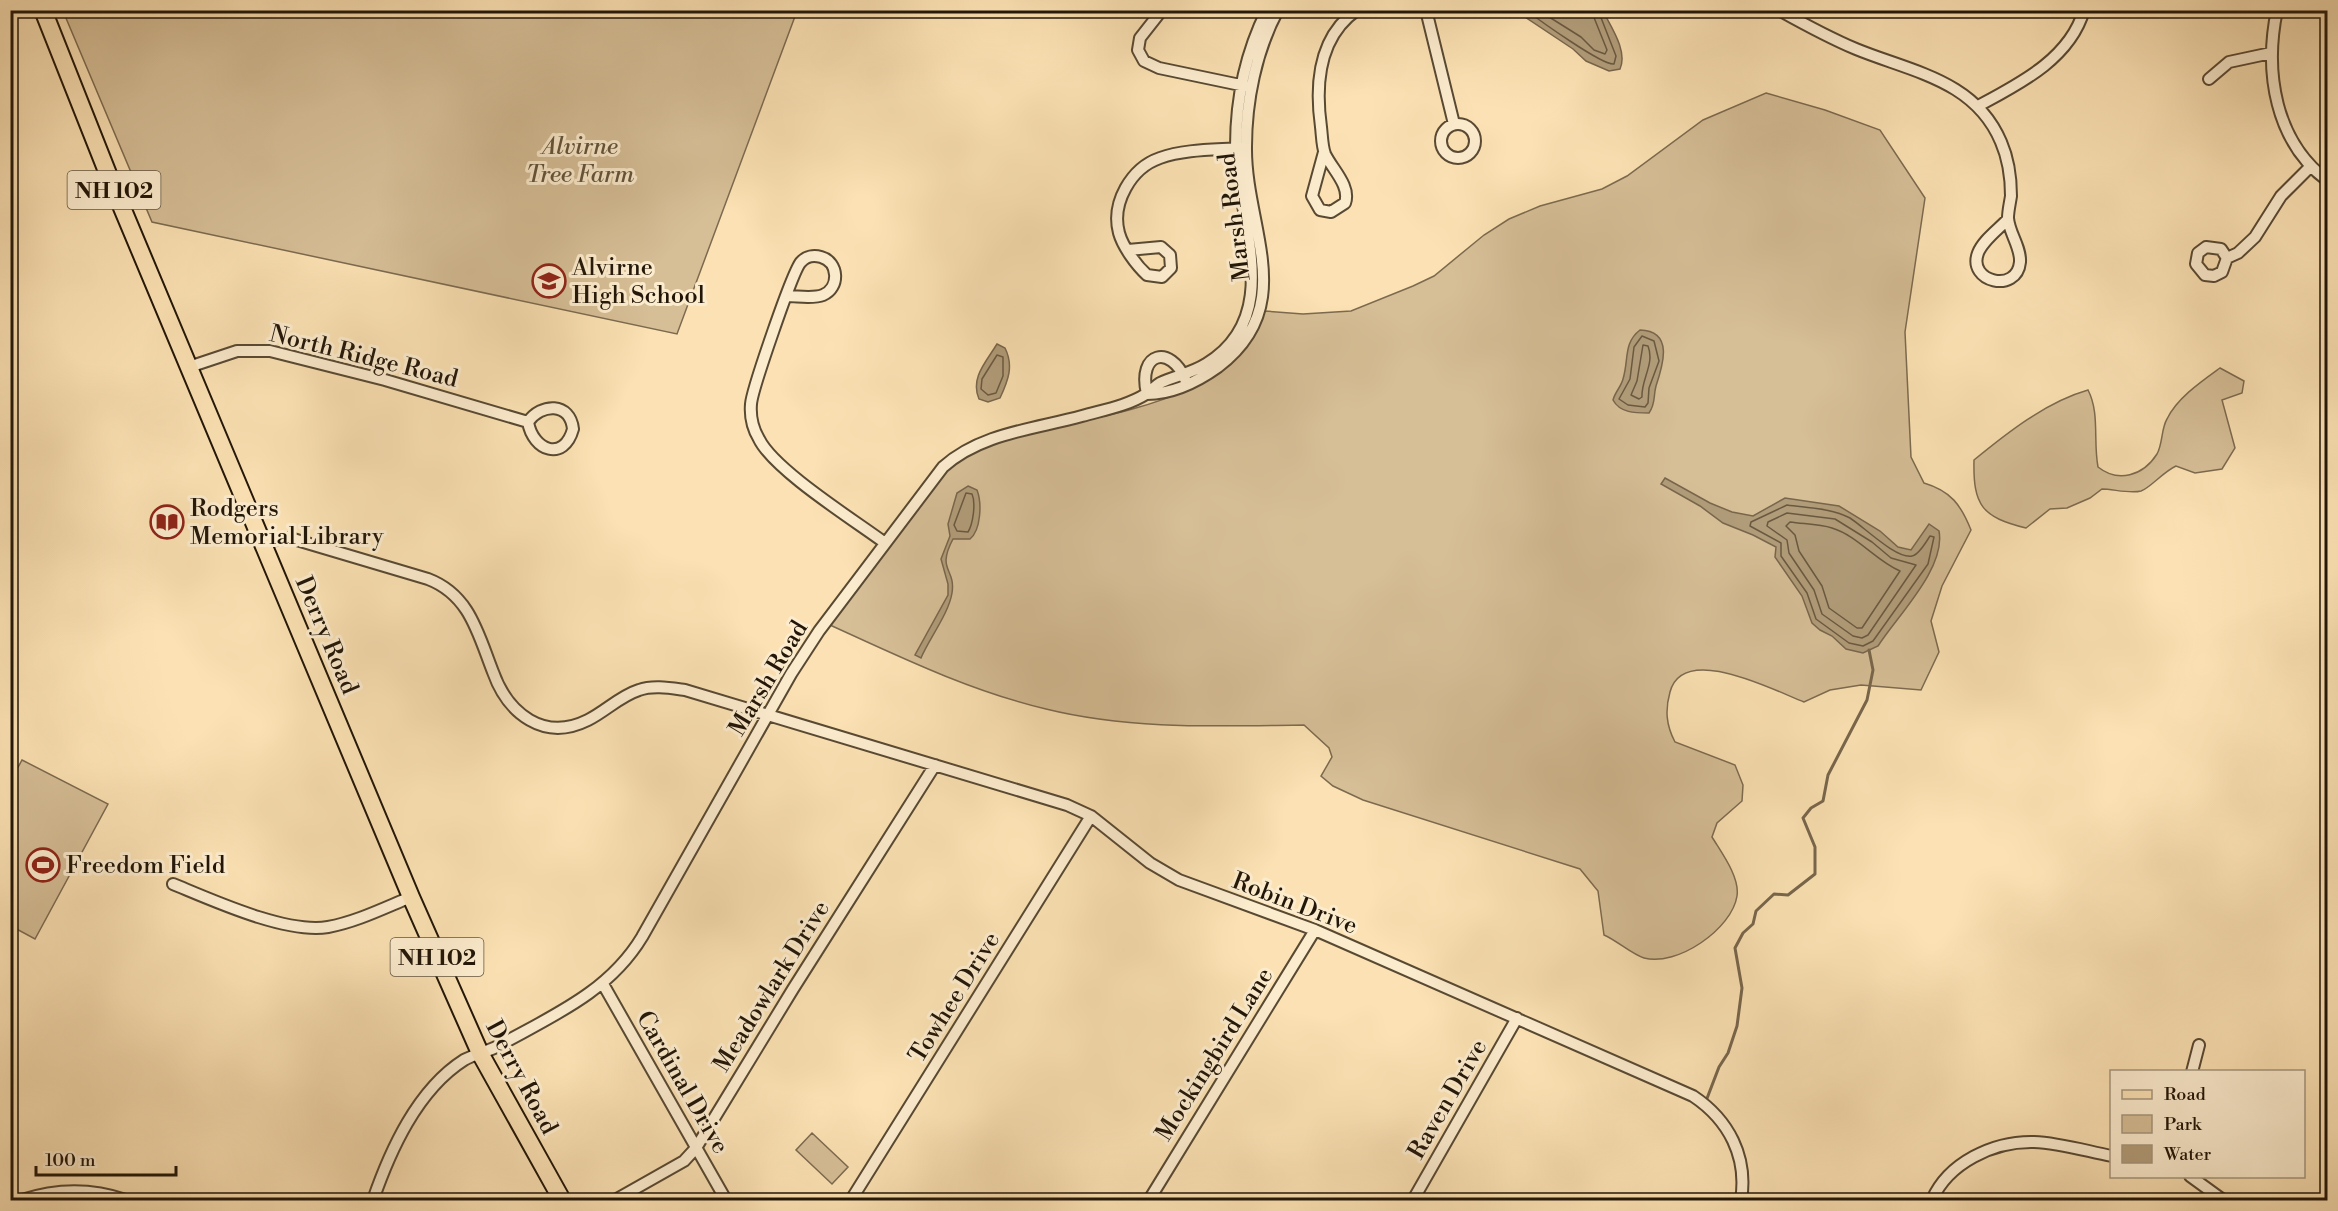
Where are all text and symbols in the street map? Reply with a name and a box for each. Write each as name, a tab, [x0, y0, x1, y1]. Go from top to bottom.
park label: Alvirne Tree Farm	[526, 132, 634, 190]
street label: Marsh Road	[1212, 151, 1258, 283]
road number: NH 102	[68, 171, 160, 209]
place label: Alvirne High School	[571, 253, 705, 311]
school or university icon: Alvirne High School	[531, 263, 567, 299]
street label: North Ridge Road	[266, 319, 461, 395]
place label: Rodgers Memorial Library	[190, 494, 384, 552]
library icon: Rodgers Memorial Library	[149, 504, 185, 540]
street label: Derry Road	[288, 572, 364, 699]
street label: Marsh Road	[723, 615, 815, 742]
sports icon: Freedom Field	[25, 847, 61, 883]
place label: Freedom Field	[66, 851, 226, 881]
street label: Robin Drive	[1228, 866, 1362, 942]
street label: Meadowlark Drive	[707, 895, 837, 1078]
street label: Towhee Drive	[903, 926, 1007, 1069]
road number: NH 102	[390, 938, 484, 976]
street label: Mockingbird Lane	[1149, 962, 1280, 1147]
street label: Cardinal Drive	[629, 1006, 735, 1159]
street label: Derry Road	[479, 1015, 564, 1140]
street label: Raven Drive	[1402, 1034, 1494, 1165]
legend	[2110, 1070, 2305, 1178]
text: Road	[2164, 1083, 2207, 1106]
text: Park	[2164, 1113, 2203, 1136]
scale bar	[36, 1139, 176, 1177]
text: Water	[2163, 1143, 2212, 1166]
text: 100 m	[45, 1149, 96, 1172]

